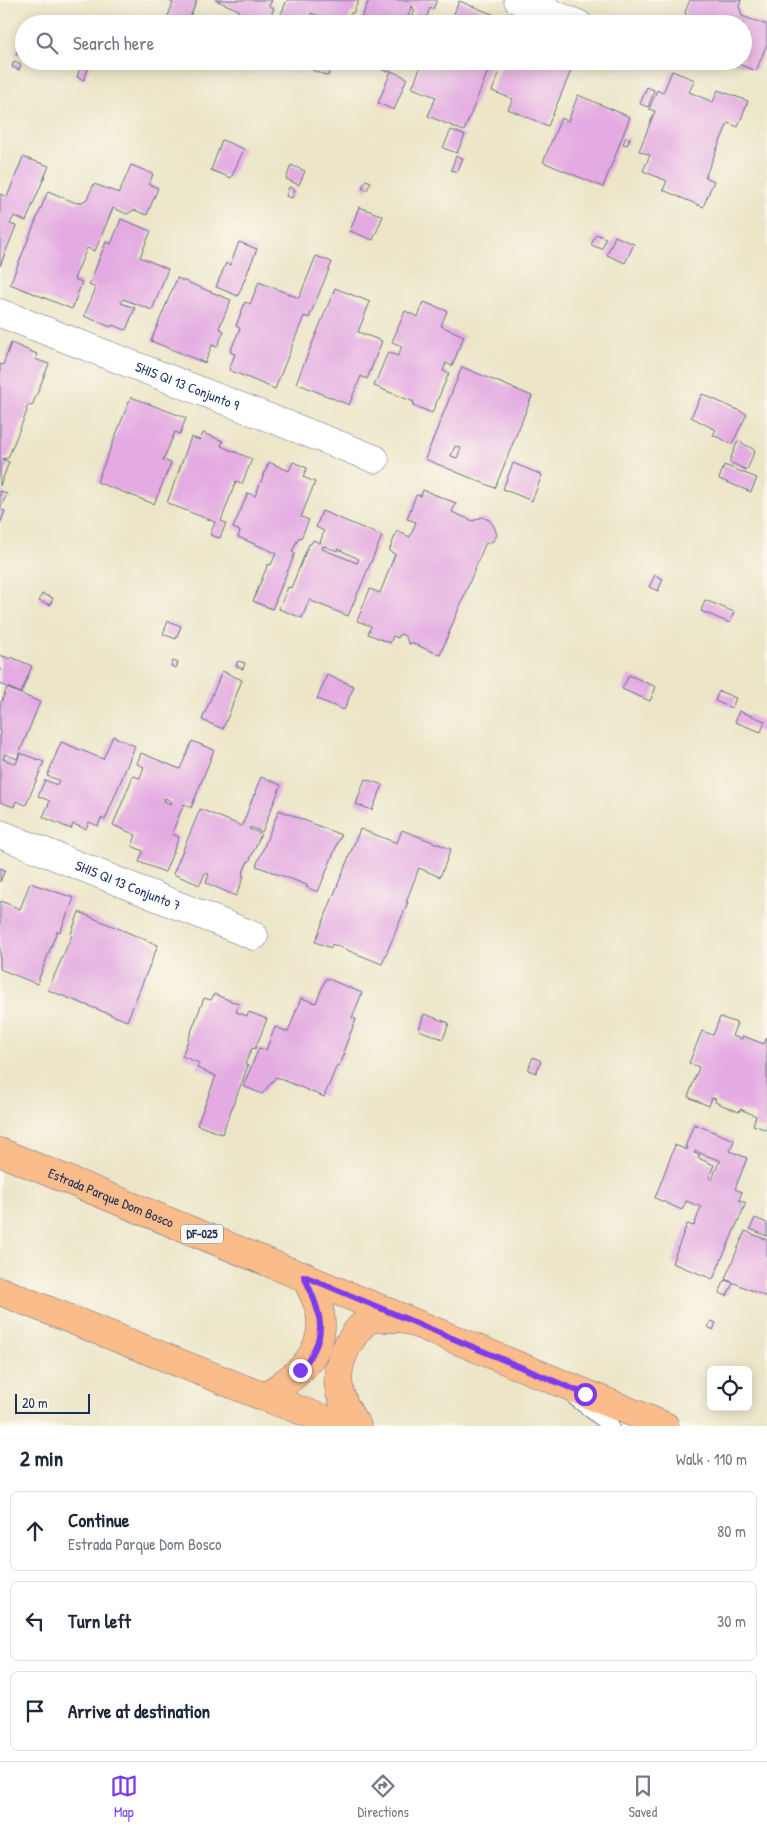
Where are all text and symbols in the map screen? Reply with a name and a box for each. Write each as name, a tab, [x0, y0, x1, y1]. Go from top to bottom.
search box	[15, 15, 752, 70]
icon: search	[33, 29, 61, 57]
text: Search here	[73, 30, 154, 56]
street label: SHIS QI 13 Conjunto 9	[133, 357, 242, 414]
street label: SHIS QI 13 Conjunto 7	[73, 855, 184, 915]
street label: Estrada Parque Dom Bosco	[45, 1163, 177, 1232]
road number: DF-025	[181, 1224, 223, 1244]
route end	[289, 1359, 312, 1382]
map controls	[707, 1366, 752, 1411]
button: locate	[707, 1366, 752, 1411]
route start	[574, 1383, 597, 1406]
scale bar	[15, 1391, 90, 1414]
text: 20 m	[22, 1393, 48, 1412]
text: 2 min	[20, 1444, 63, 1473]
text: Walk · 110 m	[676, 1448, 747, 1470]
text: Continue	[68, 1507, 129, 1533]
icon: ahead	[21, 1517, 49, 1545]
text: 80 m	[717, 1520, 746, 1542]
text: Estrada Parque Dom Bosco	[68, 1533, 221, 1555]
icon: left	[21, 1607, 49, 1635]
text: Turn left	[68, 1608, 131, 1634]
text: 30 m	[717, 1610, 746, 1632]
icon: arrive	[21, 1697, 49, 1725]
text: Arrive at destination	[68, 1698, 210, 1724]
tab: Map	[110, 1772, 138, 1821]
tab: Directions	[357, 1772, 409, 1821]
tab: Saved	[629, 1772, 657, 1821]

